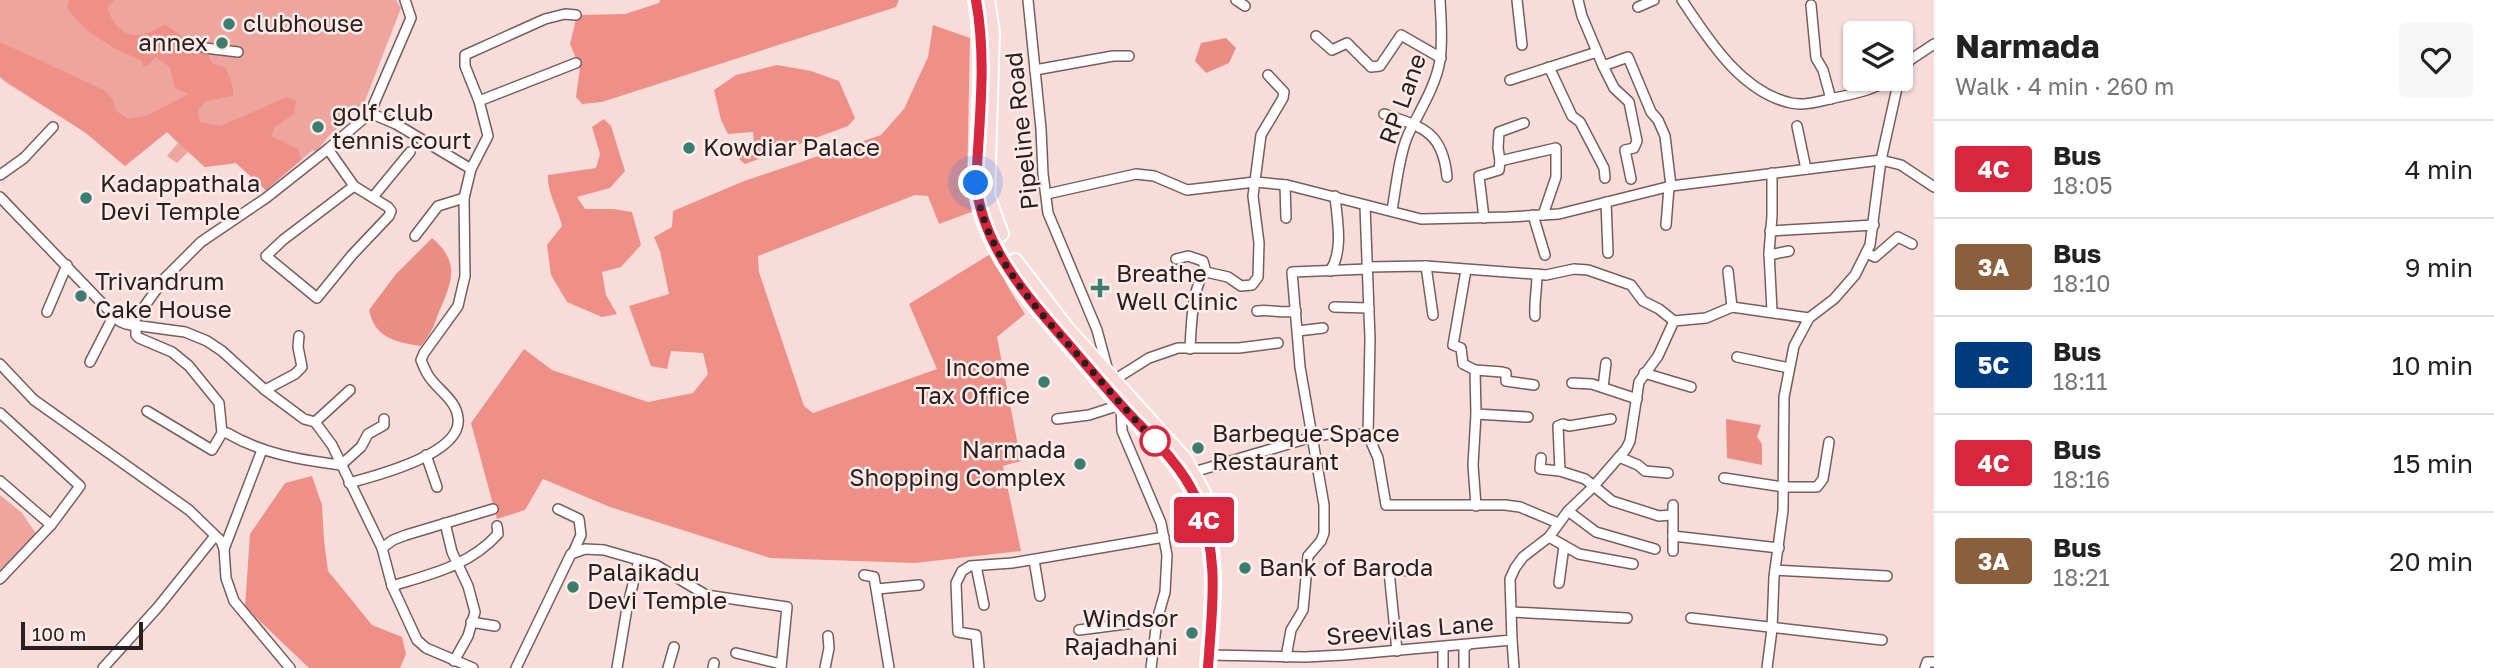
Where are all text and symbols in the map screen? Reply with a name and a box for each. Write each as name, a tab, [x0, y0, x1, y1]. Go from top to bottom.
place label: clubhouse	[243, 8, 363, 37]
marker: clubhouse	[221, 16, 237, 32]
map controls	[1843, 21, 1913, 91]
button: layers	[1843, 21, 1913, 91]
button: heart	[2399, 23, 2473, 97]
text: Narmada	[1955, 26, 2100, 65]
place label: annex	[138, 27, 208, 56]
marker: annex	[214, 35, 230, 51]
street label: RP Lane	[1372, 49, 1431, 148]
street label: Pipeline Road	[998, 51, 1043, 211]
text: Walk · 4 min · 260 m	[1955, 72, 2174, 100]
place label: golf club tennis court	[332, 97, 472, 154]
marker: golf club tennis court	[310, 119, 326, 135]
place label: Kowdiar Palace	[703, 132, 880, 161]
marker: Kowdiar Palace	[681, 140, 697, 156]
text: Bus	[2053, 140, 2101, 171]
text: 4C	[1977, 154, 2010, 183]
text: 4 min	[2405, 154, 2473, 185]
your location	[958, 165, 993, 200]
place label: Kadappathala Devi Temple	[100, 168, 260, 225]
text: 18:05	[2053, 171, 2113, 199]
marker: Kadappathala Devi Temple	[78, 190, 94, 206]
text: Bus	[2053, 238, 2101, 269]
text: 3A	[1978, 252, 2009, 281]
text: 9 min	[2405, 252, 2473, 283]
place label: Breathe Well Clinic	[1116, 258, 1238, 315]
place label: Trivandrum Cake House	[95, 266, 232, 323]
text: 18:10	[2053, 269, 2111, 297]
marker: Breathe Well Clinic	[1090, 278, 1110, 298]
marker: Trivandrum Cake House	[73, 288, 89, 304]
text: Bus	[2053, 336, 2101, 367]
text: 5C	[1978, 350, 2009, 379]
text: 10 min	[2392, 350, 2473, 381]
place label: Income Tax Office	[916, 352, 1030, 409]
text: 18:11	[2053, 367, 2107, 395]
marker: Income Tax Office	[1036, 374, 1052, 390]
place label: Barbeque Space Restaurant	[1212, 418, 1400, 475]
unlabelled marker	[1140, 426, 1170, 456]
place label: Narmada Shopping Complex	[849, 434, 1066, 491]
text: Bus	[2053, 434, 2101, 465]
marker: Barbeque Space Restaurant	[1190, 440, 1206, 456]
text: 4C	[1977, 448, 2010, 477]
text: 15 min	[2393, 448, 2473, 479]
marker: Narmada Shopping Complex	[1072, 456, 1088, 472]
text: 18:16	[2053, 465, 2110, 493]
line badge: 4C	[1172, 497, 1236, 543]
text: 4C	[1188, 505, 1220, 534]
text: Bus	[2053, 532, 2101, 563]
text: 3A	[1978, 546, 2009, 575]
text: 20 min	[2389, 546, 2473, 577]
place label: Bank of Baroda	[1259, 552, 1433, 581]
place label: Palaikadu Devi Temple	[587, 557, 727, 614]
marker: Bank of Baroda	[1237, 560, 1253, 576]
text: 18:21	[2053, 563, 2110, 591]
marker: Palaikadu Devi Temple	[565, 579, 581, 595]
place label: Windsor Rajadhani	[1064, 603, 1178, 660]
street label: Sreevilas Lane	[1325, 607, 1495, 650]
scale bar	[21, 619, 144, 651]
text: 100 m	[32, 622, 86, 645]
marker: Windsor Rajadhani	[1184, 625, 1200, 641]

